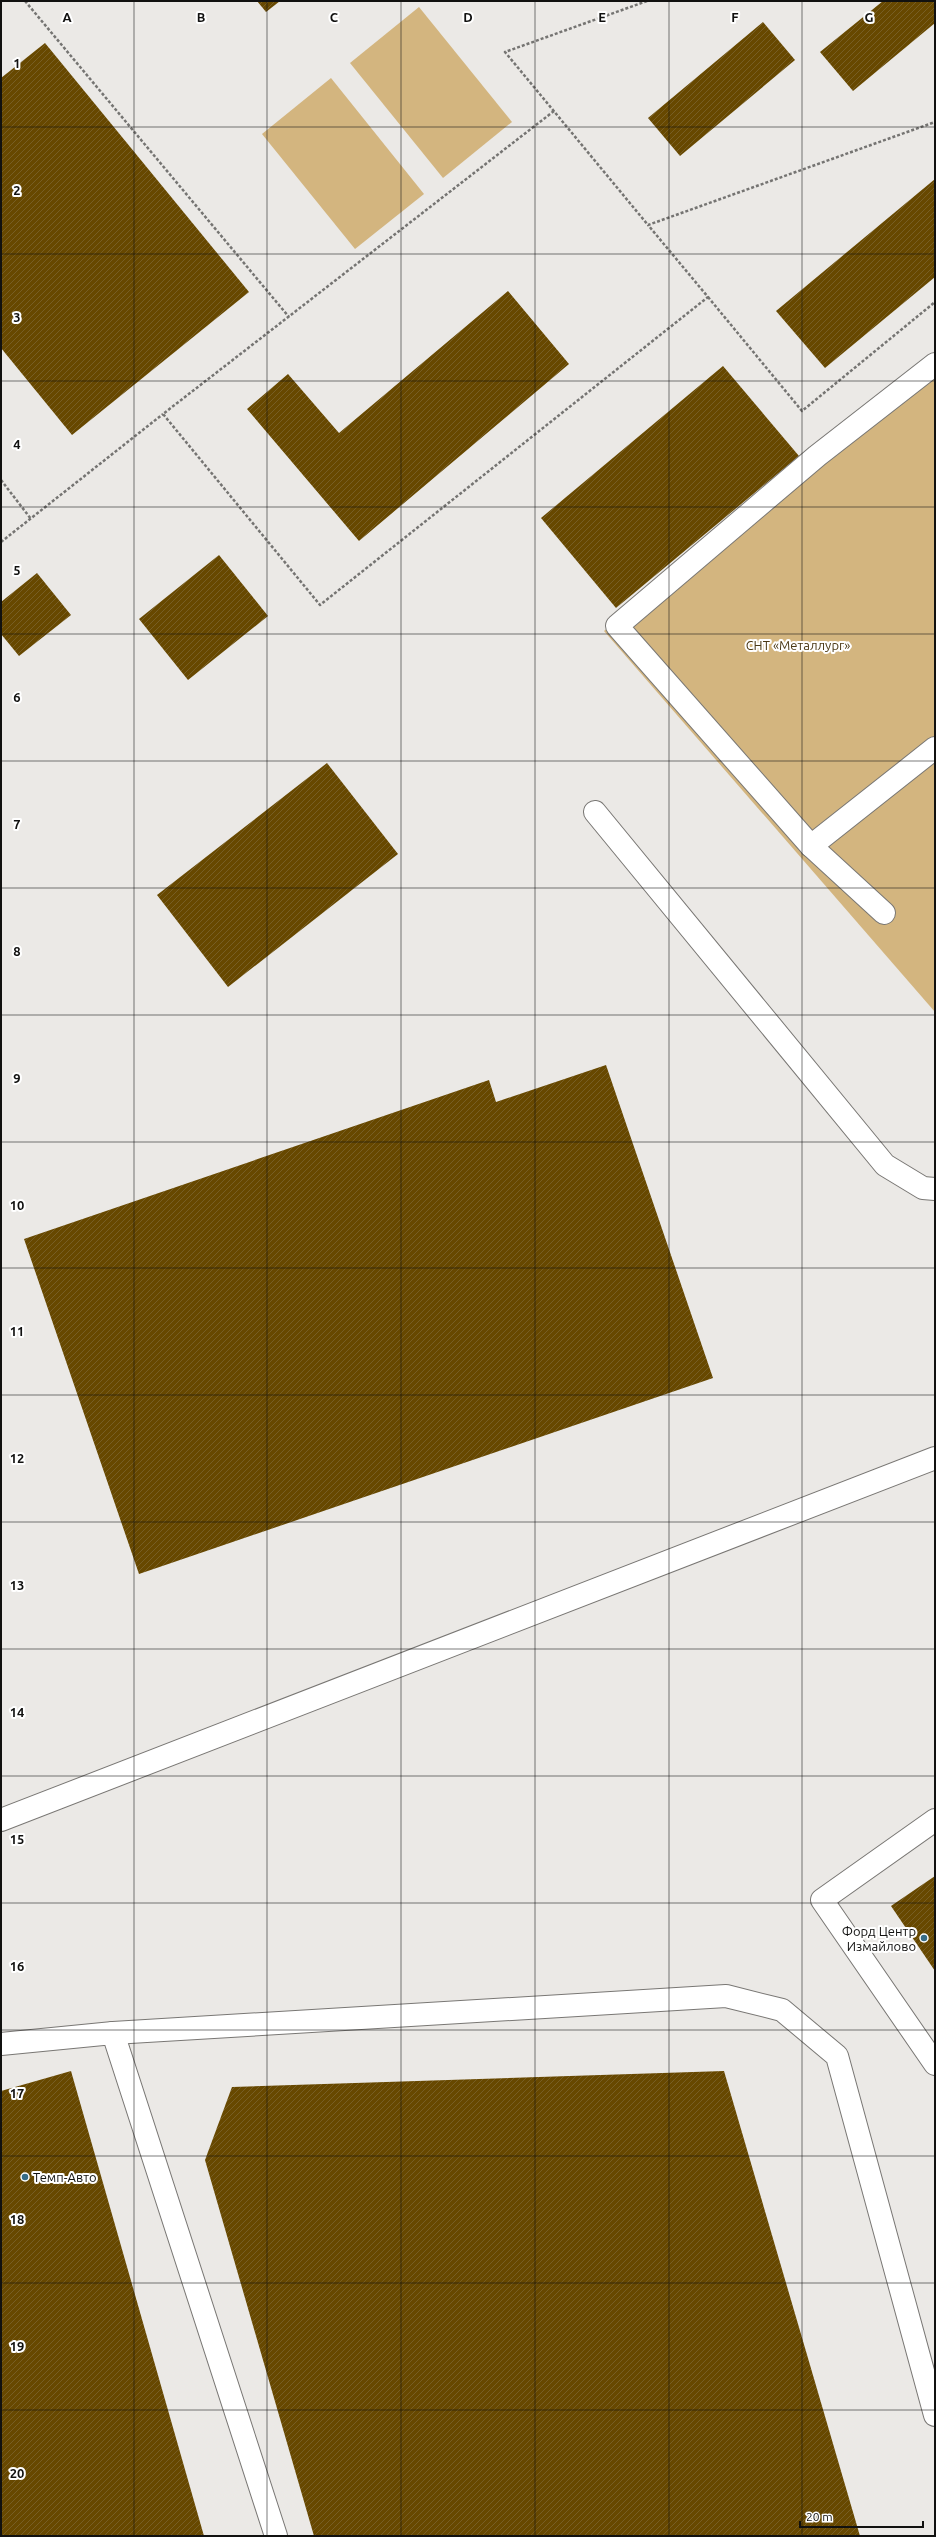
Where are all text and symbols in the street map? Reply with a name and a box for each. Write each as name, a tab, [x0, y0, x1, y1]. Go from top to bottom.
text: A	[62, 10, 72, 24]
text: B	[197, 10, 206, 24]
text: C	[330, 10, 339, 24]
text: D	[463, 10, 473, 24]
text: E	[598, 10, 606, 24]
text: F	[731, 10, 739, 24]
text: G	[865, 10, 874, 24]
text: 1	[13, 56, 21, 70]
text: 2	[13, 183, 21, 197]
text: 3	[13, 310, 21, 324]
text: 4	[13, 437, 21, 451]
text: 5	[13, 563, 21, 577]
park label: СНТ «Металлург»	[746, 638, 850, 652]
text: 6	[13, 690, 21, 704]
text: 7	[13, 817, 21, 831]
text: 8	[13, 944, 21, 958]
text: 9	[13, 1071, 21, 1085]
text: 10	[10, 1198, 24, 1212]
text: 11	[10, 1324, 24, 1338]
text: 12	[10, 1451, 24, 1465]
text: 13	[10, 1578, 24, 1592]
text: 14	[10, 1705, 24, 1719]
text: 15	[10, 1832, 24, 1846]
place label: Форд Центр Измайлово	[842, 1924, 916, 1953]
marker: Форд Центр Измайлово	[919, 1933, 929, 1943]
text: 16	[10, 1959, 24, 1973]
text: 17	[10, 2086, 24, 2100]
place label: Темп-Авто	[33, 2170, 97, 2184]
marker: Темп-Авто	[20, 2172, 30, 2182]
text: 18	[10, 2212, 24, 2226]
text: 19	[10, 2339, 24, 2353]
text: 20	[10, 2466, 24, 2480]
scale bar	[800, 2503, 923, 2529]
text: 20 m	[806, 2510, 833, 2523]

